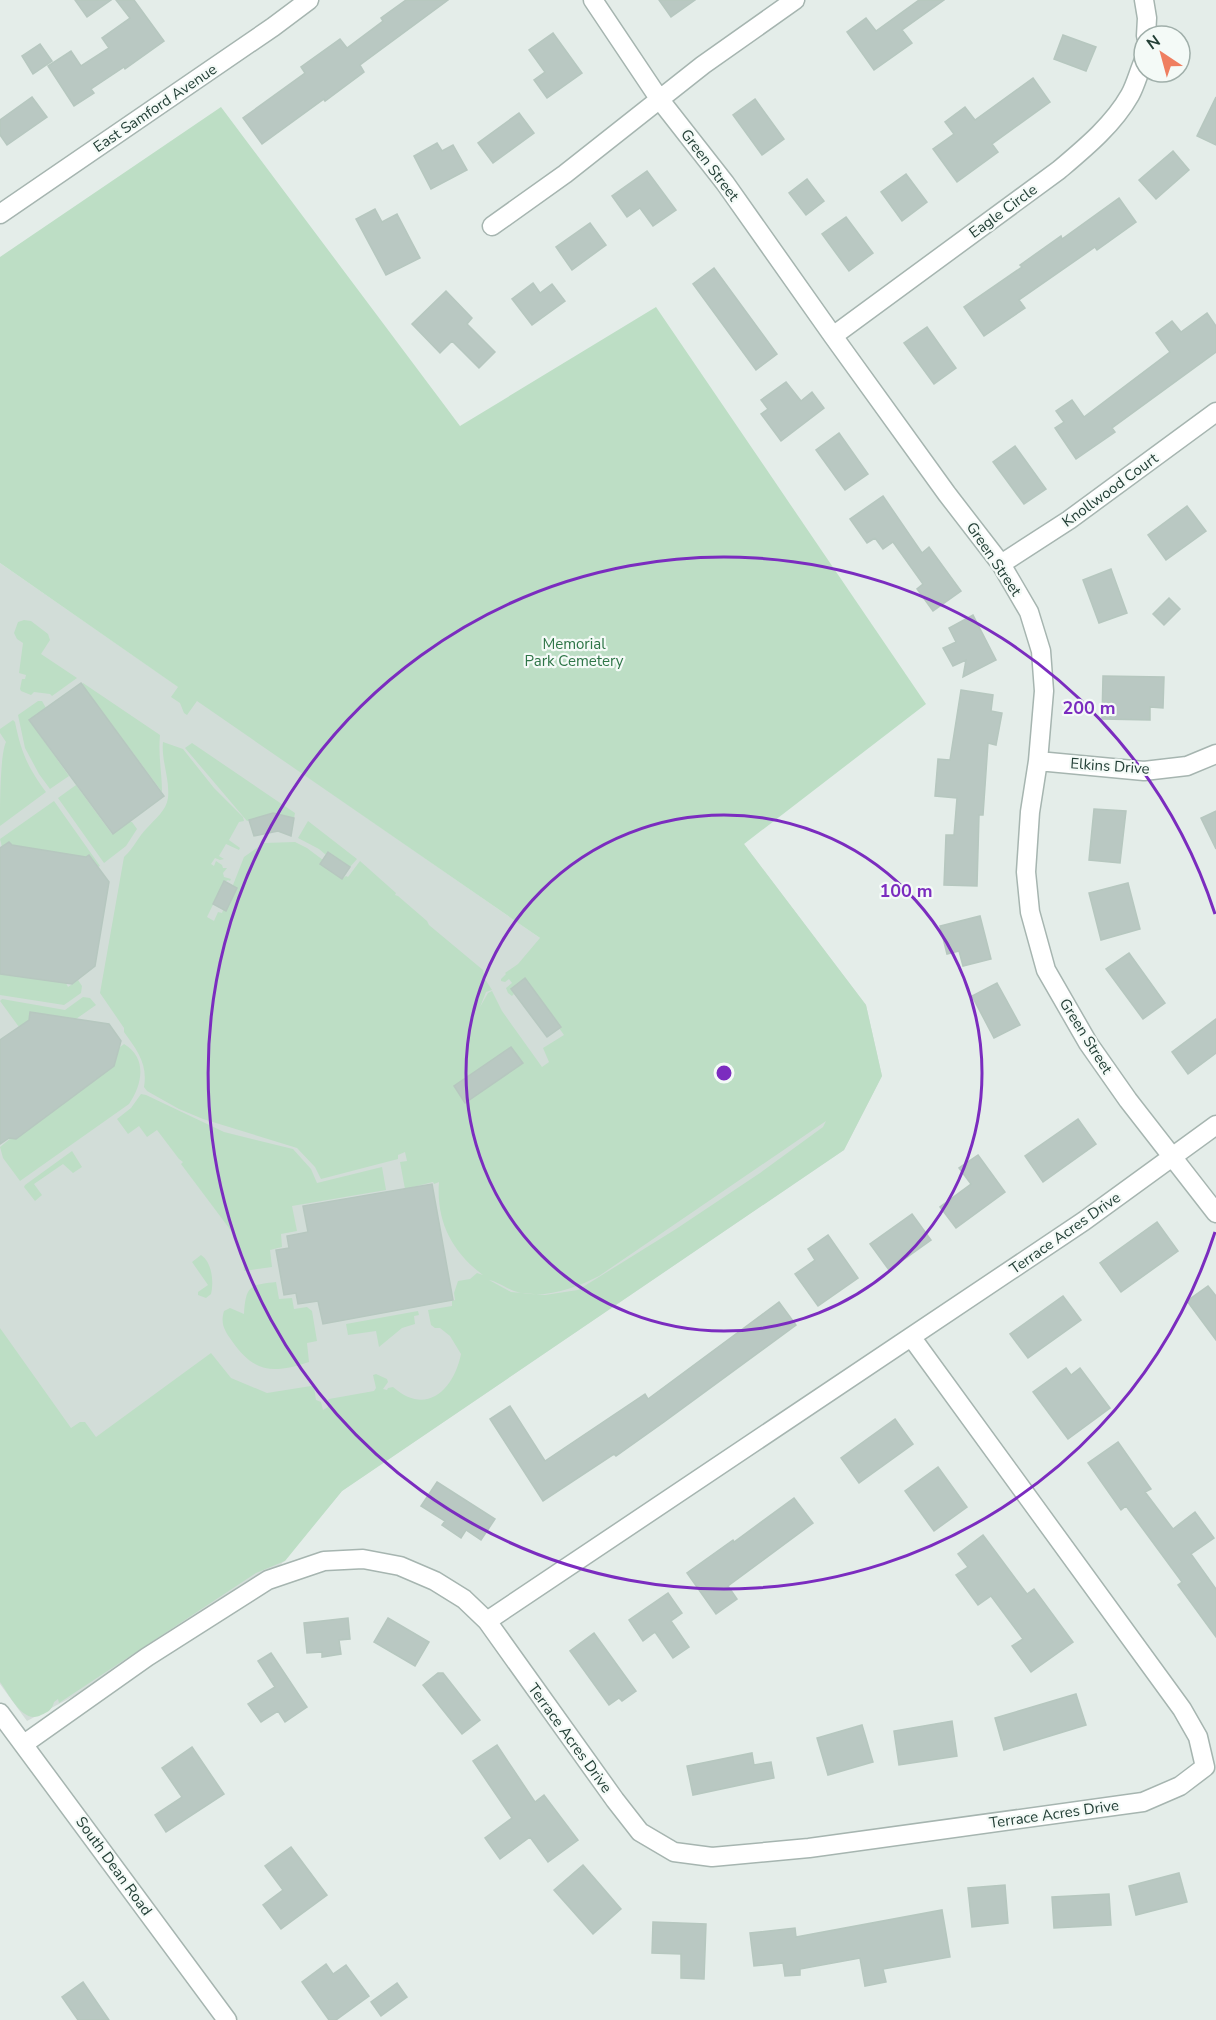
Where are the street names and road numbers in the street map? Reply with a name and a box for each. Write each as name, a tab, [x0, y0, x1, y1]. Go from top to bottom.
street label: East Samford Avenue	[89, 59, 221, 157]
street label: Green Street	[676, 125, 744, 206]
street label: Eagle Circle	[965, 179, 1041, 243]
street label: Knollwood Court	[1058, 448, 1163, 532]
street label: Green Street	[962, 518, 1027, 601]
street label: Elkins Drive	[1070, 753, 1150, 779]
street label: Green Street	[1055, 994, 1118, 1078]
street label: Terrace Acres Drive	[1006, 1187, 1124, 1279]
street label: Terrace Acres Drive	[523, 1679, 617, 1797]
street label: Terrace Acres Drive	[988, 1795, 1120, 1833]
street label: South Dean Road	[71, 1812, 157, 1920]

